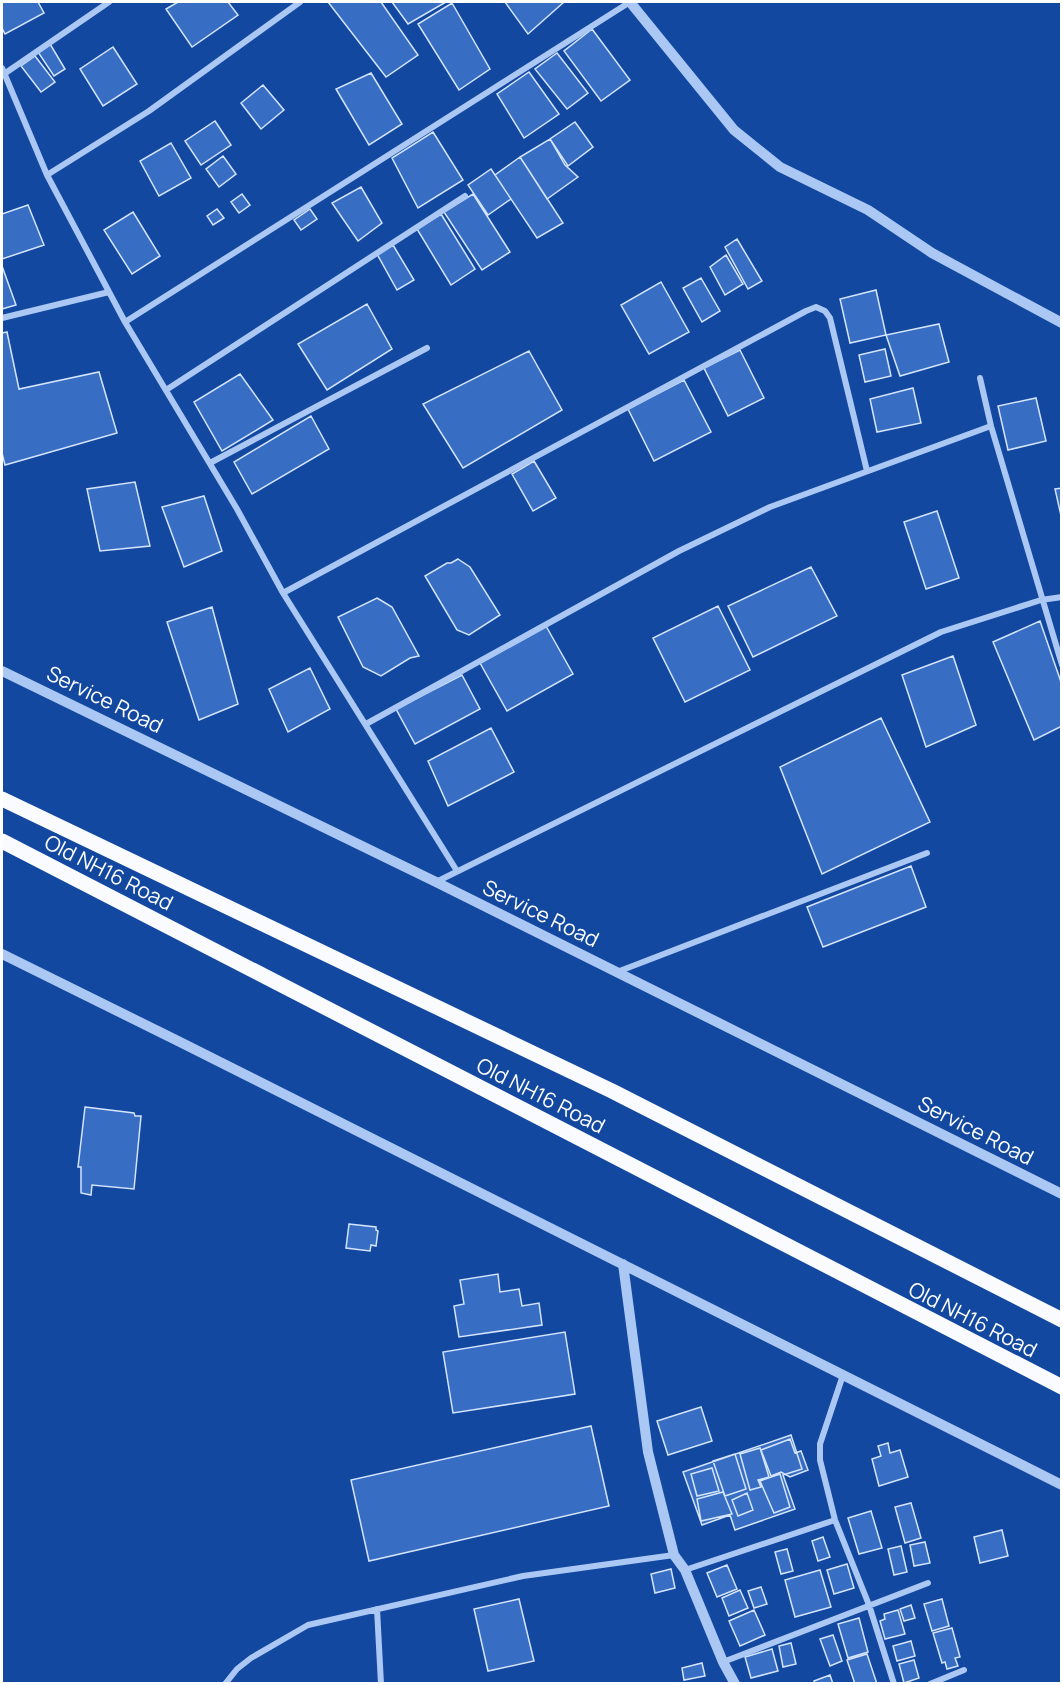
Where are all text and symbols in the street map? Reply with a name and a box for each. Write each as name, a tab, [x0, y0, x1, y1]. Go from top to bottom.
street label: Service Road	[42, 659, 168, 739]
street label: Old NH16 Road	[40, 828, 178, 916]
street label: Service Road	[478, 873, 604, 953]
street label: Old NH16 Road	[472, 1051, 610, 1139]
street label: Service Road	[914, 1089, 1038, 1171]
street label: Old NH16 Road	[904, 1275, 1042, 1363]

